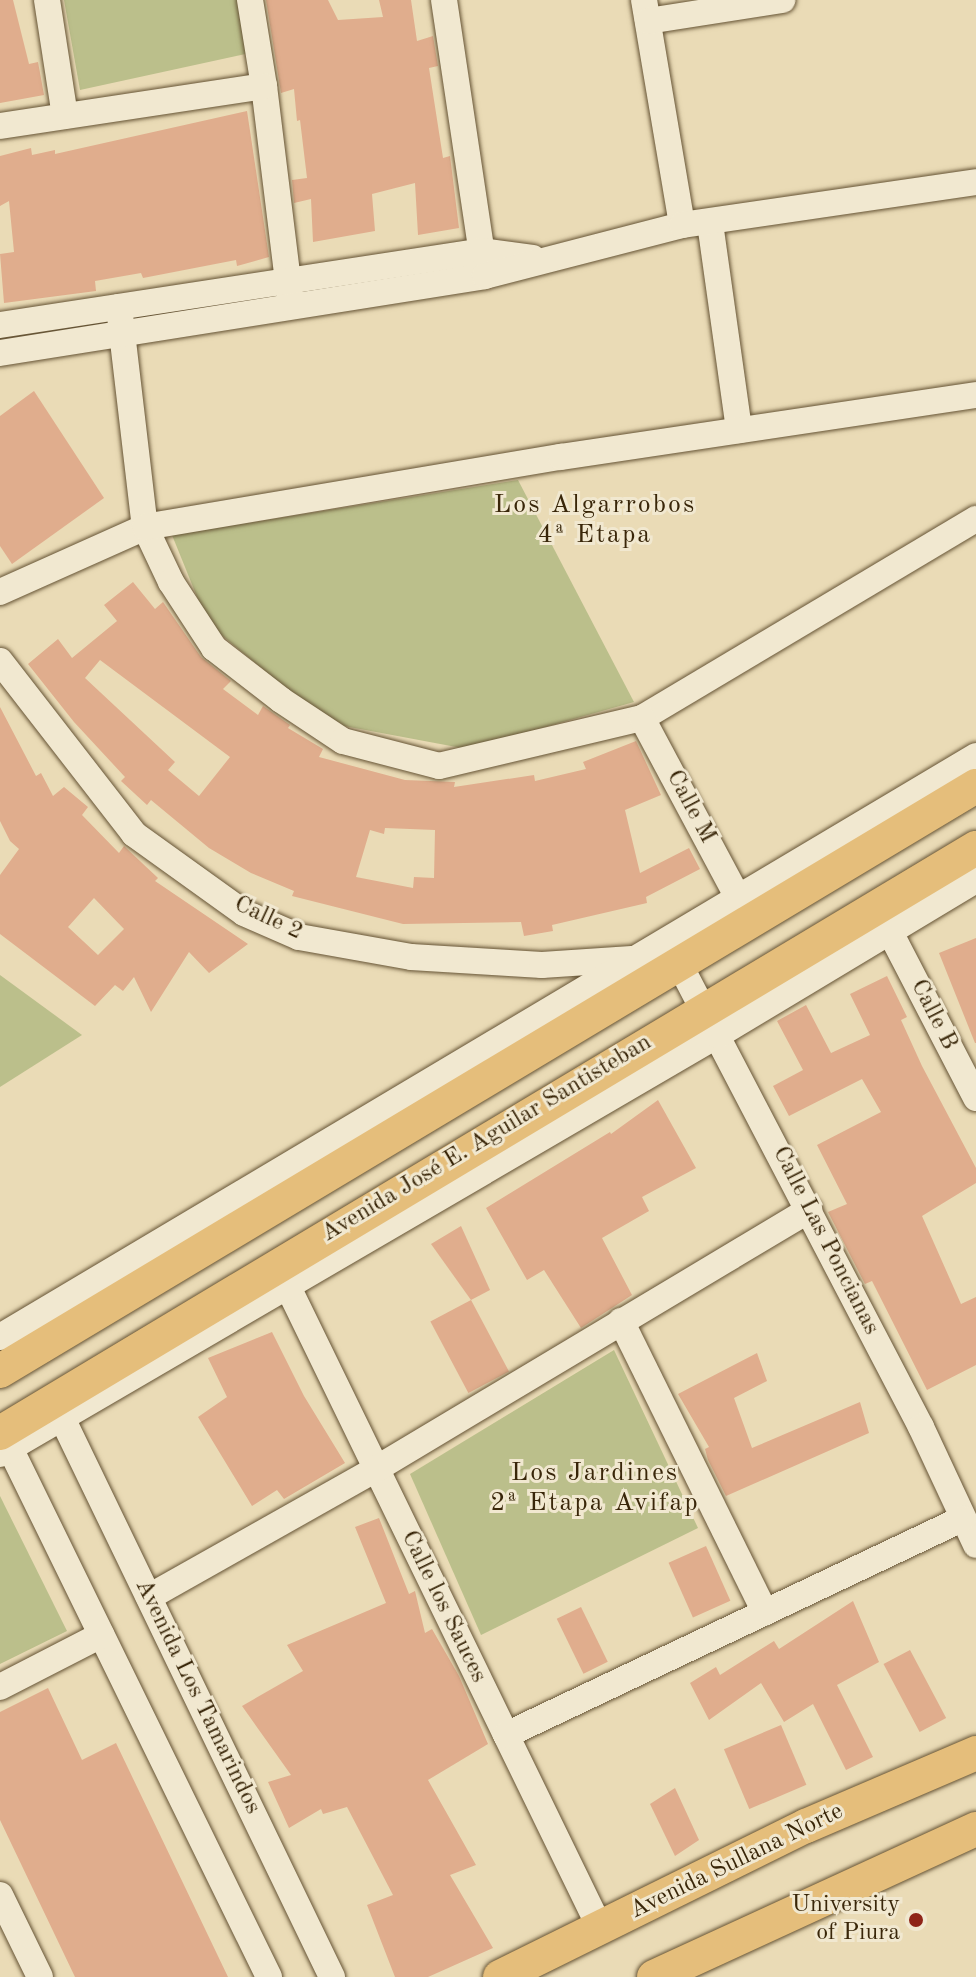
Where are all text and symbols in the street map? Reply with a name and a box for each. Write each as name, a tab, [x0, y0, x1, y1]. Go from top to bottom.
district label: Los Algarrobos 4ª Etapa	[494, 490, 696, 552]
street label: Calle M	[659, 765, 721, 849]
street label: Calle 2	[229, 891, 307, 947]
street label: Calle B	[903, 975, 963, 1055]
street label: Avenida José E. Aguilar Santisteban	[317, 1029, 657, 1249]
street label: Calle Las Poncianas	[765, 1142, 885, 1340]
district label: Los Jardines 2ª Etapa Avifap	[505, 1458, 685, 1520]
street label: Calle los Sauces	[394, 1526, 492, 1688]
street label: Avenida Los Tamarindos	[128, 1575, 266, 1819]
street label: Avenida Sullana Norte	[626, 1798, 848, 1926]
place label: University of Piura	[791, 1892, 900, 1948]
marker: University of Piura	[907, 1911, 925, 1929]

